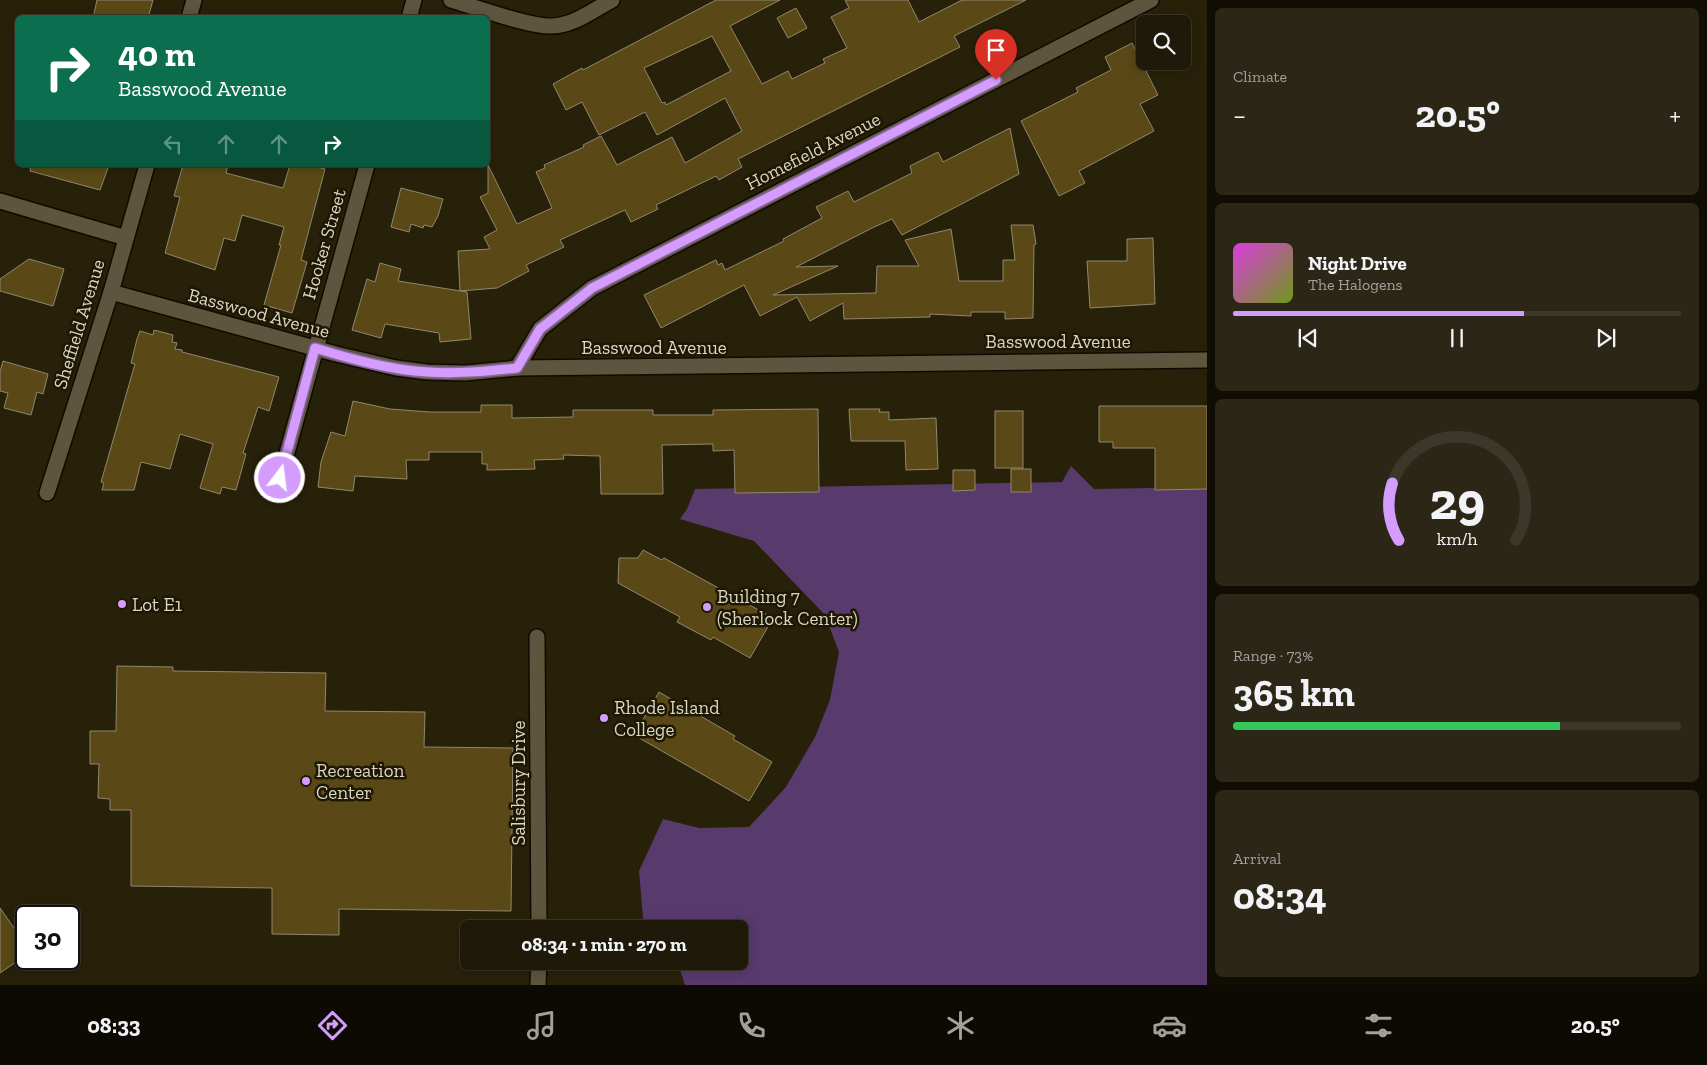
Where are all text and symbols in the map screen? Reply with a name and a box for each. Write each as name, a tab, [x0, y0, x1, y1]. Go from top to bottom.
map controls	[1136, 15, 1191, 70]
button: search	[1136, 15, 1191, 70]
pin	[975, 29, 1017, 80]
text: 40 m	[118, 33, 195, 75]
icon: right	[35, 35, 100, 100]
icon: arrive	[982, 36, 1010, 64]
text: Climate	[1233, 67, 1287, 86]
text: Basswood Avenue	[118, 75, 286, 102]
text: 20.5°	[1415, 91, 1500, 137]
text: −	[1233, 99, 1246, 132]
text: +	[1669, 99, 1681, 132]
street label: Homefield Avenue	[742, 107, 884, 195]
icon: left	[159, 130, 187, 158]
icon: ahead	[212, 130, 240, 158]
icon: ahead	[265, 130, 293, 158]
icon: right	[318, 130, 346, 158]
street label: Hooker Street	[297, 186, 351, 302]
text: Night Drive	[1308, 252, 1407, 275]
street label: Sheffield Avenue	[48, 256, 110, 392]
text: The Halogens	[1308, 275, 1403, 294]
street label: Basswood Avenue	[186, 283, 332, 343]
icon: previous	[1294, 324, 1322, 352]
icon: pause	[1443, 324, 1471, 352]
icon: next	[1592, 324, 1620, 352]
street label: Basswood Avenue	[985, 330, 1131, 353]
street label: Basswood Avenue	[581, 336, 727, 359]
position arrow	[253, 451, 305, 503]
text: 29	[1429, 470, 1485, 532]
text: km/h	[1437, 528, 1477, 550]
place label: Building 7 (Sherlock Center)	[717, 585, 858, 630]
place label: Lot E1	[132, 593, 182, 616]
marker: Lot E1	[116, 598, 128, 610]
marker: Building 7 (Sherlock Center)	[701, 601, 713, 613]
text: Range · 73%	[1233, 646, 1313, 665]
text: 365 km	[1233, 670, 1355, 716]
place label: Rhode Island College	[614, 696, 720, 741]
marker: Rhode Island College	[598, 712, 610, 724]
street label: Salisbury Drive	[507, 720, 530, 846]
place label: Recreation Center	[316, 759, 404, 804]
marker: Recreation Center	[300, 775, 312, 787]
text: Arrival	[1233, 849, 1281, 868]
text: 08:34	[1233, 873, 1327, 919]
speed limit sign: 30	[15, 905, 80, 970]
text: 08:34 · 1 min · 270 m	[521, 933, 687, 956]
icon: directions	[315, 1008, 350, 1043]
icon: music	[524, 1008, 559, 1043]
icon: phone	[734, 1008, 769, 1043]
icon: climate	[943, 1008, 978, 1043]
icon: car	[1152, 1008, 1187, 1043]
icon: filters	[1361, 1008, 1396, 1043]
text: 08:33	[87, 1012, 141, 1039]
text: 20.5°	[1571, 1012, 1620, 1039]

